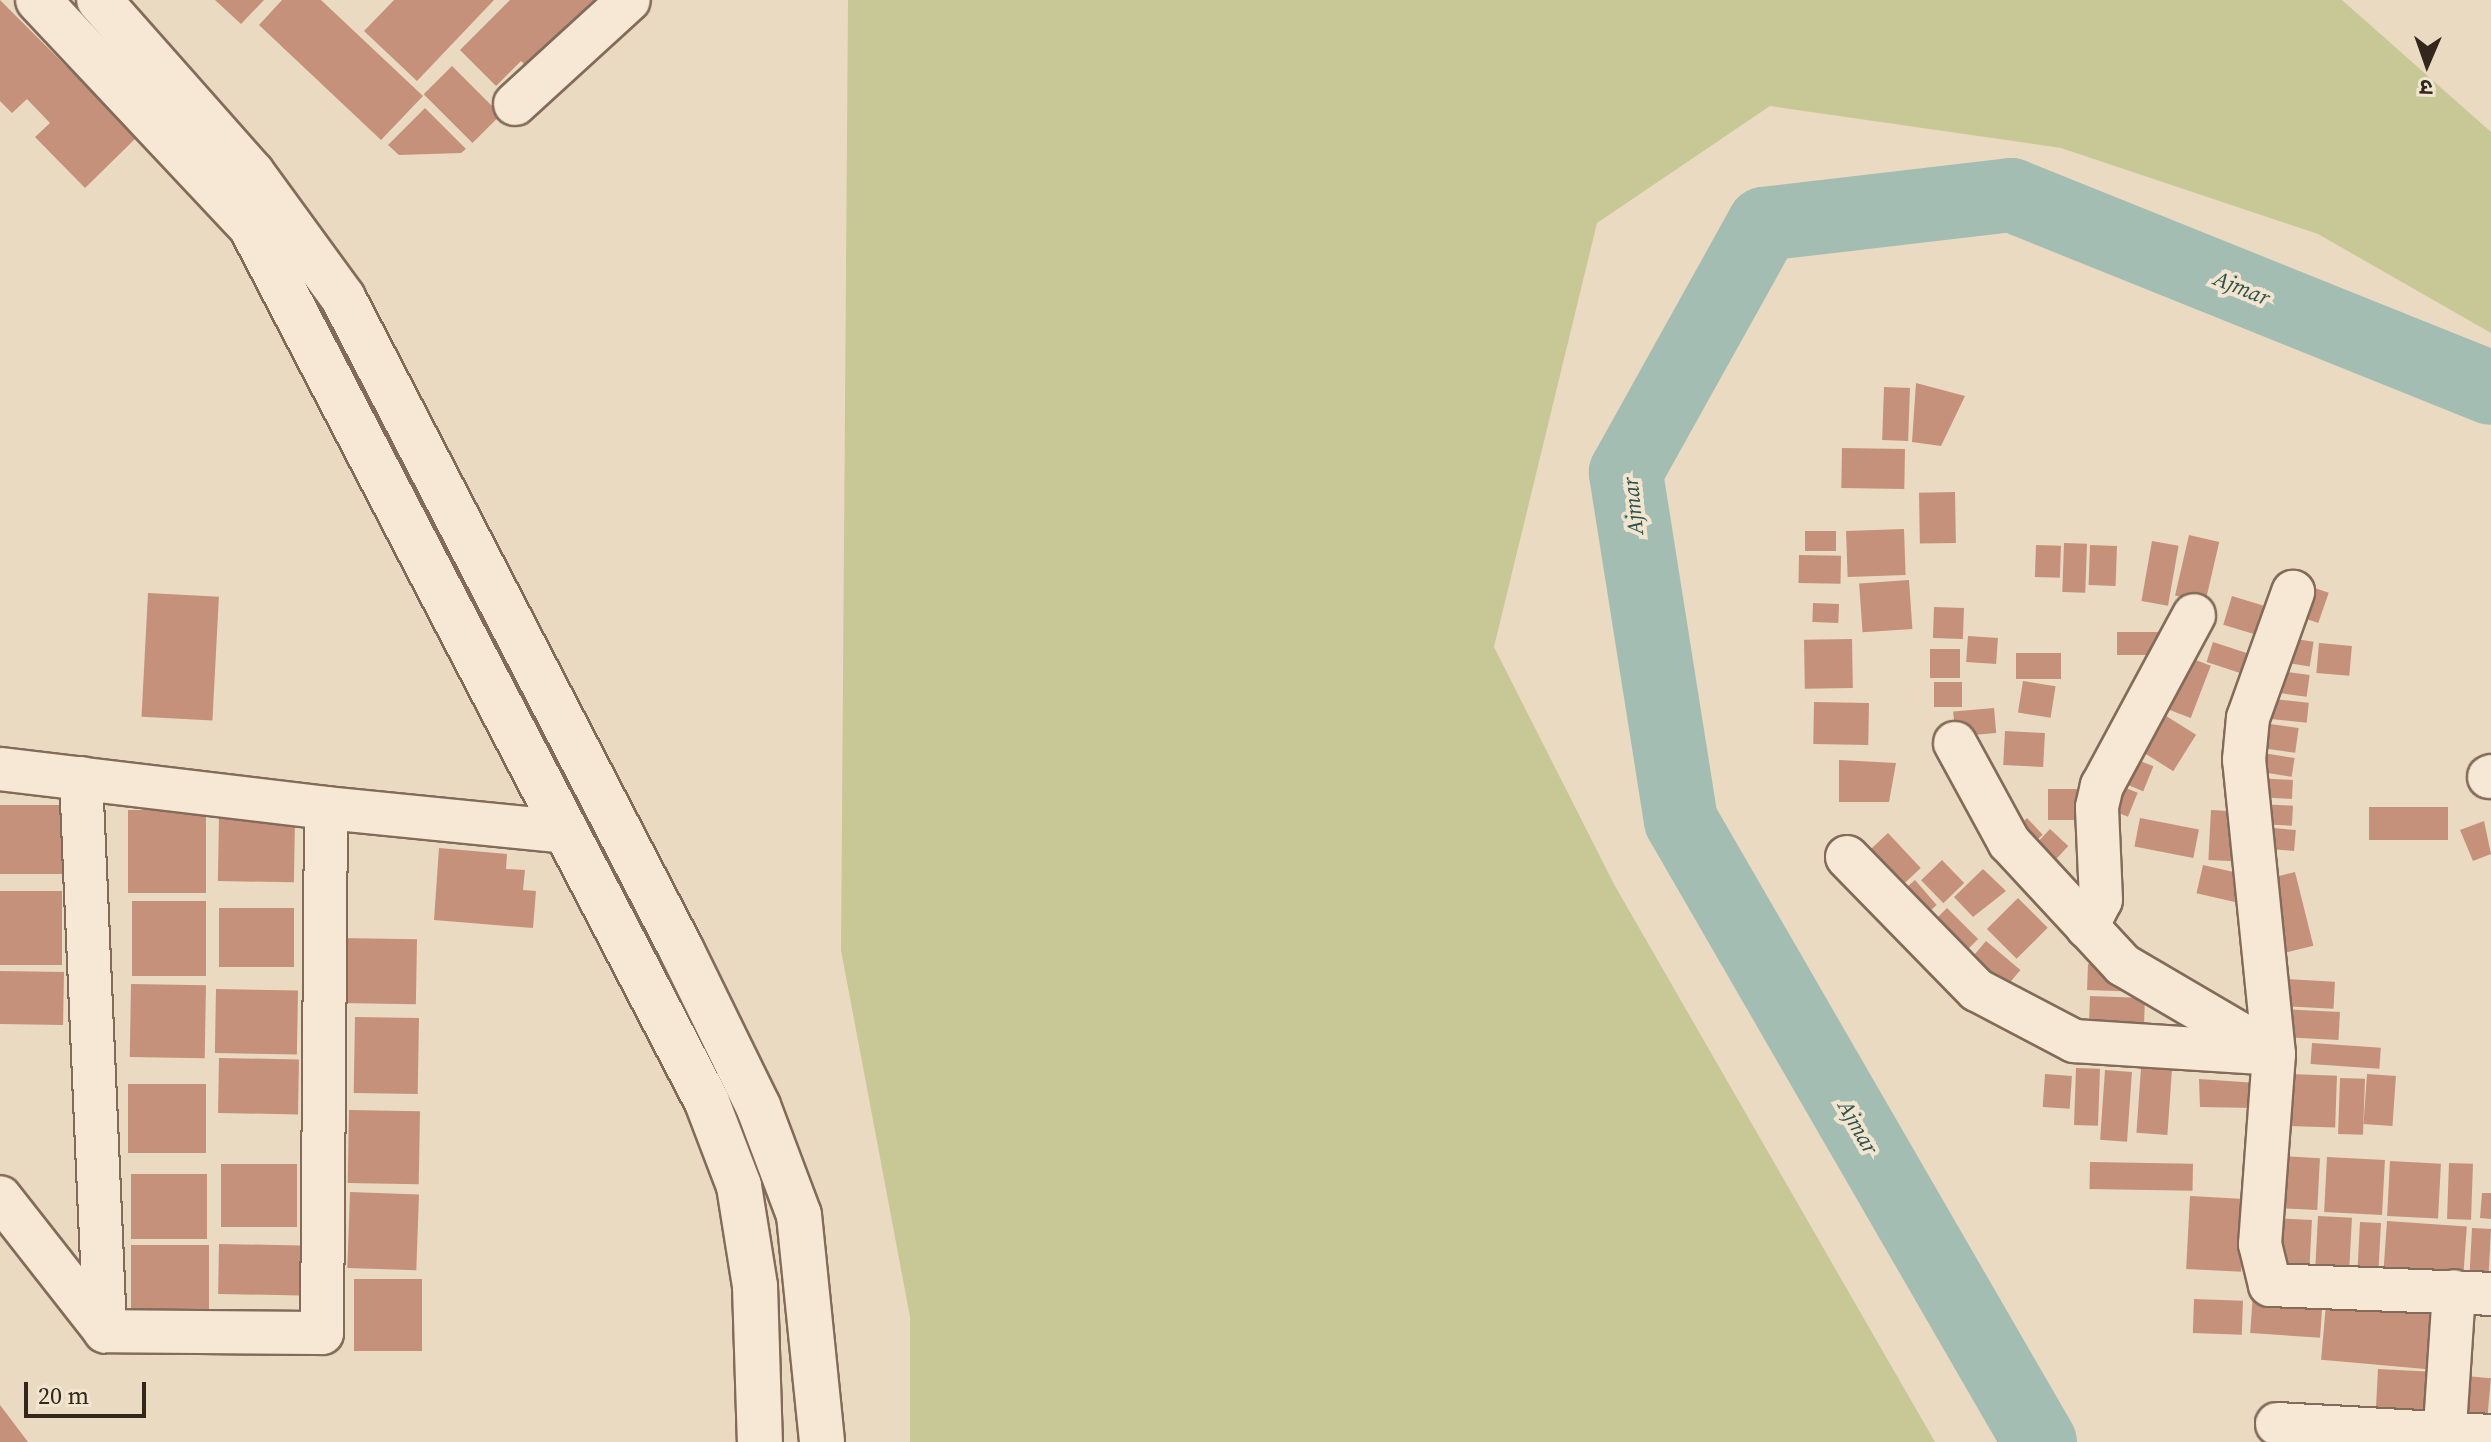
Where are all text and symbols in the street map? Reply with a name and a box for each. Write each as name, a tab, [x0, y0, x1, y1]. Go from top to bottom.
north arrow	[2387, 24, 2467, 104]
text: उ	[2419, 73, 2433, 103]
water label: Ajmar	[2210, 265, 2274, 311]
water label: Ajmar	[1617, 476, 1649, 536]
water label: Ajmar	[1832, 1095, 1884, 1159]
scale bar	[28, 1366, 150, 1416]
text: 20 m	[38, 1379, 89, 1412]

